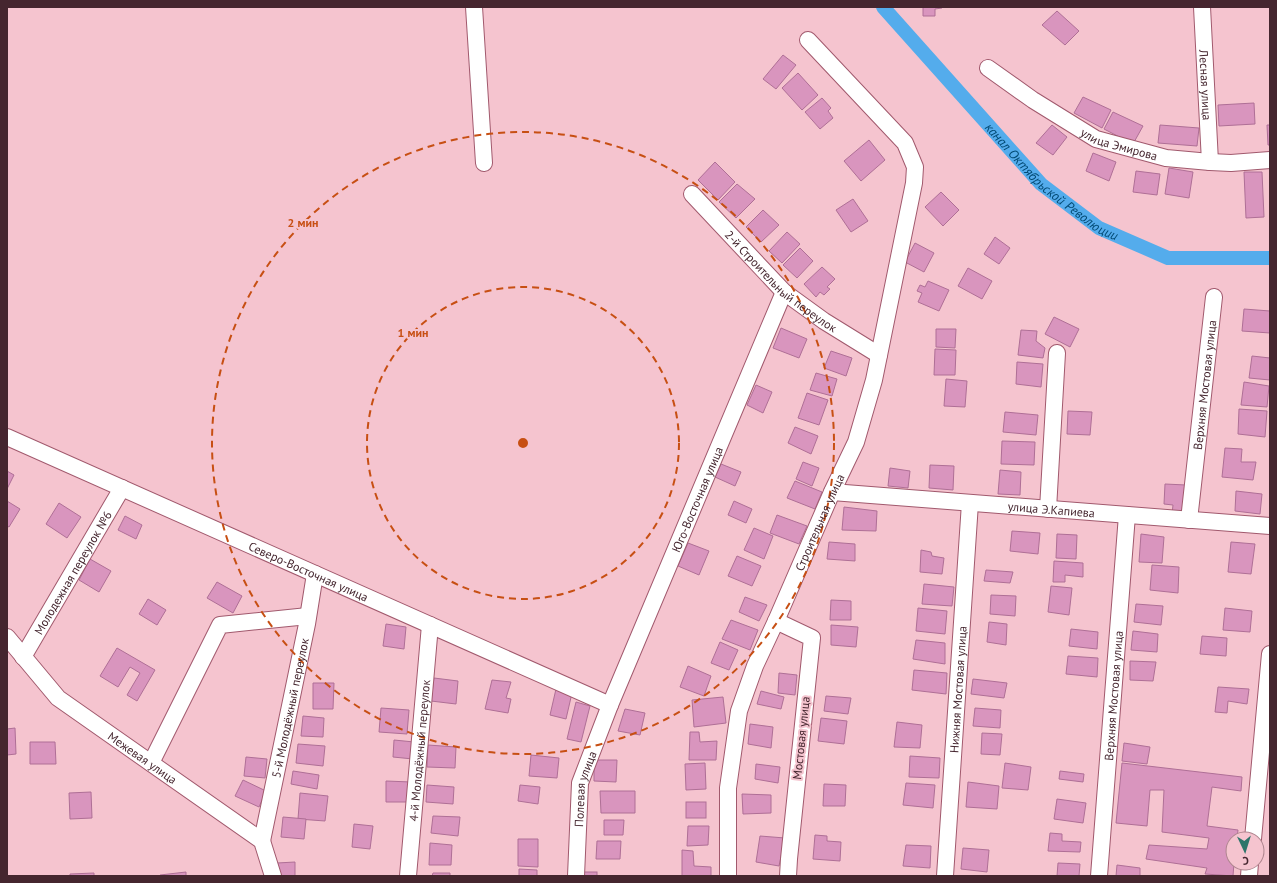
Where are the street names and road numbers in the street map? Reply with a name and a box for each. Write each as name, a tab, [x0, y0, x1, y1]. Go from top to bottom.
street label: Лесная улица	[1197, 48, 1215, 121]
street label: улица Эмирова	[1078, 124, 1159, 163]
street label: 2-й Строительный переулок	[722, 227, 840, 335]
street label: Верхняя Мостовая улица	[1189, 319, 1219, 450]
street label: Юго-Восточная улица	[668, 444, 726, 554]
street label: Строительная улица	[791, 471, 847, 573]
street label: улица Э.Капиева	[1007, 498, 1095, 520]
street label: Молодежная переулок №6	[30, 508, 115, 637]
street label: Северо-Восточная улица	[246, 538, 371, 604]
street label: Нижняя Мостовая улица	[946, 625, 969, 753]
street label: Верхняя Мостовая улица	[1100, 630, 1126, 761]
street label: 5-й Молодёжный переулок	[268, 636, 311, 779]
street label: 4-й Молодёжный переулок	[405, 679, 433, 822]
street label: Мостовая улица	[789, 696, 813, 780]
street label: Межевая улица	[105, 728, 180, 787]
street label: Полевая улица	[571, 749, 599, 827]

